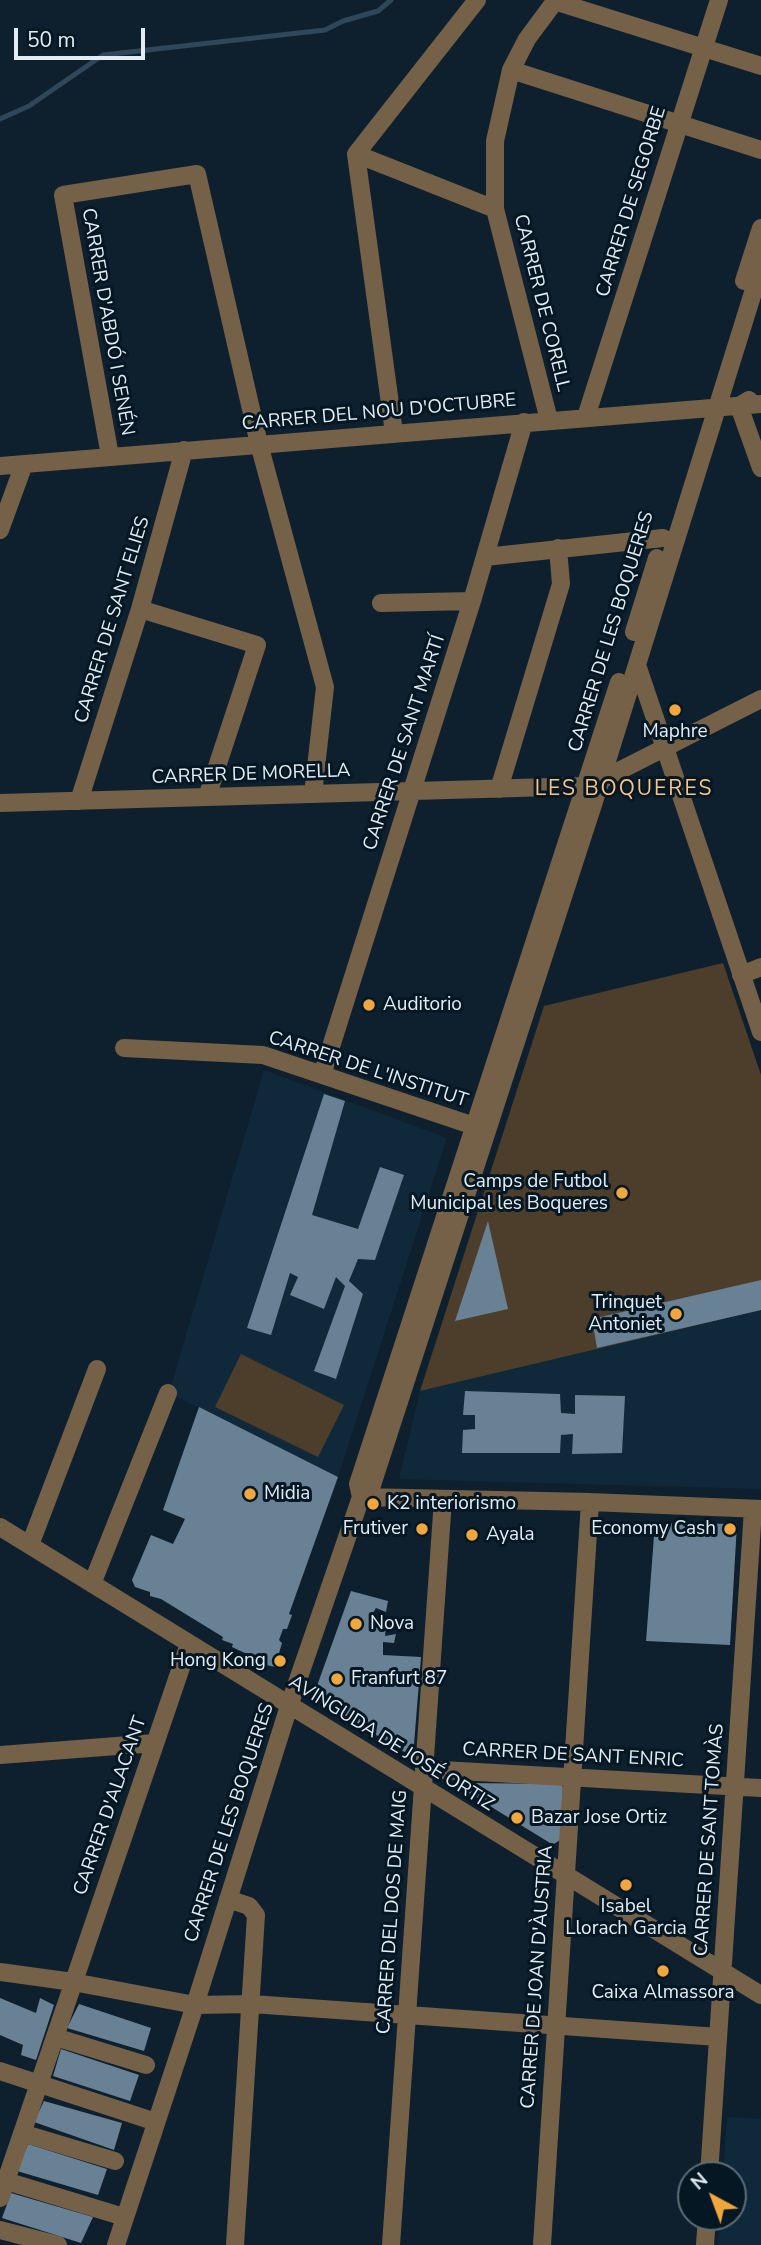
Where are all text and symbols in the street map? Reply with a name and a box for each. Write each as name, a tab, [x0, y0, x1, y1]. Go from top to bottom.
scale bar	[18, 14, 149, 58]
text: 50 m	[27, 26, 76, 54]
street label: CARRER DE SEGORBE	[592, 104, 672, 300]
street label: CARRER D'ABDÓ I SENÉN	[76, 206, 138, 438]
street label: CARRER DE CORELL	[508, 212, 574, 394]
street label: CARRER DEL NOU D'OCTUBRE	[241, 390, 517, 436]
street label: CARRER DE LES BOQUERES	[564, 509, 660, 755]
street label: CARRER DE SANT ELIES	[71, 514, 155, 726]
street label: CARRER DE SANT MARTÍ	[359, 632, 451, 854]
marker: Maphre	[667, 702, 683, 718]
place label: Maphre	[643, 721, 707, 743]
street label: CARRER DE MORELLA	[151, 760, 351, 790]
district label: LES BOQUERES	[536, 777, 712, 803]
place label: Auditorio	[383, 994, 462, 1016]
marker: Auditorio	[361, 997, 377, 1013]
street label: CARRER DE L'INSTITUT	[265, 1027, 471, 1113]
place label: Camps de Futbol Municipal les Boqueres	[410, 1171, 608, 1215]
marker: Camps de Futbol Municipal les Boqueres	[614, 1185, 630, 1201]
place label: Trinquet Antoniet	[588, 1292, 662, 1336]
marker: Trinquet Antoniet	[668, 1306, 684, 1322]
place label: Midia	[264, 1483, 310, 1505]
marker: Midia	[242, 1486, 258, 1502]
place label: K2 interiorismo	[387, 1493, 516, 1515]
marker: K2 interiorismo	[365, 1496, 381, 1512]
place label: Frutiver	[343, 1518, 408, 1540]
place label: Economy Cash	[591, 1518, 716, 1540]
marker: Frutiver	[414, 1521, 430, 1537]
marker: Economy Cash	[722, 1521, 738, 1537]
place label: Ayala	[486, 1524, 535, 1546]
marker: Ayala	[464, 1527, 480, 1543]
place label: Nova	[370, 1613, 414, 1635]
marker: Nova	[348, 1616, 364, 1632]
place label: Hong Kong	[170, 1650, 266, 1672]
marker: Hong Kong	[272, 1653, 288, 1669]
place label: Franfurt 87	[351, 1668, 447, 1690]
street label: AVINGUDA DE JOSÉ ORTIZ	[284, 1671, 498, 1817]
marker: Franfurt 87	[329, 1671, 345, 1687]
street label: CARRER DE LES BOQUERES	[180, 1700, 280, 1946]
street label: CARRER D'ALACANT	[70, 1713, 152, 1899]
street label: CARRER DE SANT TOMÀS	[690, 1723, 730, 1957]
street label: CARRER DE SANT ENRIC	[462, 1739, 684, 1773]
street label: CARRER DEL DOS DE MAIG	[373, 1789, 413, 2035]
place label: Bazar Jose Ortiz	[531, 1807, 667, 1829]
marker: Bazar Jose Ortiz	[509, 1810, 525, 1826]
street label: CARRER DE JOAN D'ÀUSTRIA	[517, 1845, 559, 2109]
marker: Isabel Llorach Garcia	[618, 1877, 634, 1893]
place label: Isabel Llorach Garcia	[565, 1896, 687, 1940]
marker: Caixa Almassora	[655, 1963, 671, 1979]
place label: Caixa Almassora	[591, 1982, 735, 2004]
north arrow	[677, 2161, 747, 2231]
text: N	[686, 2167, 713, 2196]

